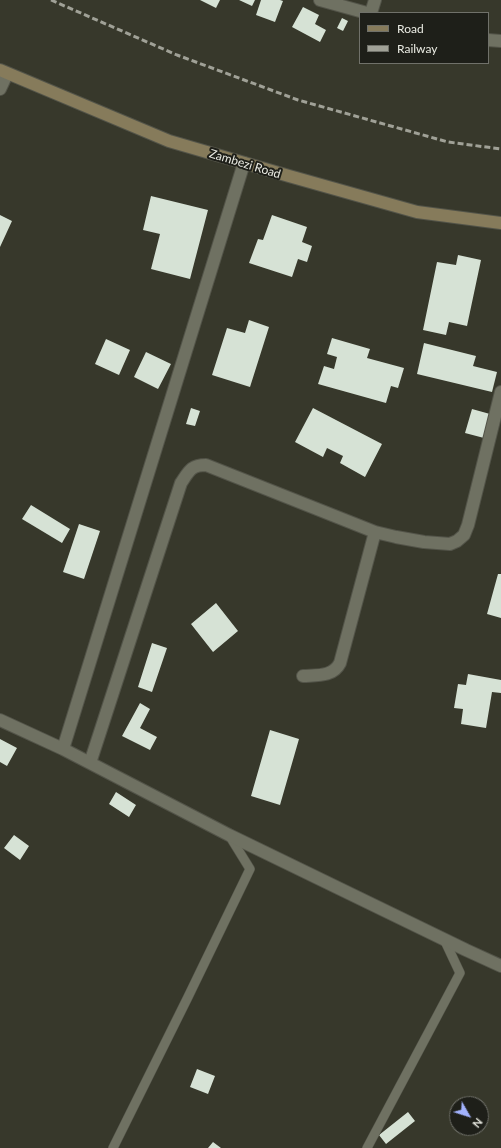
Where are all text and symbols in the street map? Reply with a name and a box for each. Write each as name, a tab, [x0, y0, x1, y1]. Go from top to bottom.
legend	[359, 12, 489, 64]
text: Road	[397, 21, 424, 36]
text: Railway	[397, 41, 437, 56]
street label: Zambezi Road	[207, 146, 283, 182]
north arrow	[449, 1096, 489, 1136]
text: N	[470, 1116, 486, 1131]

